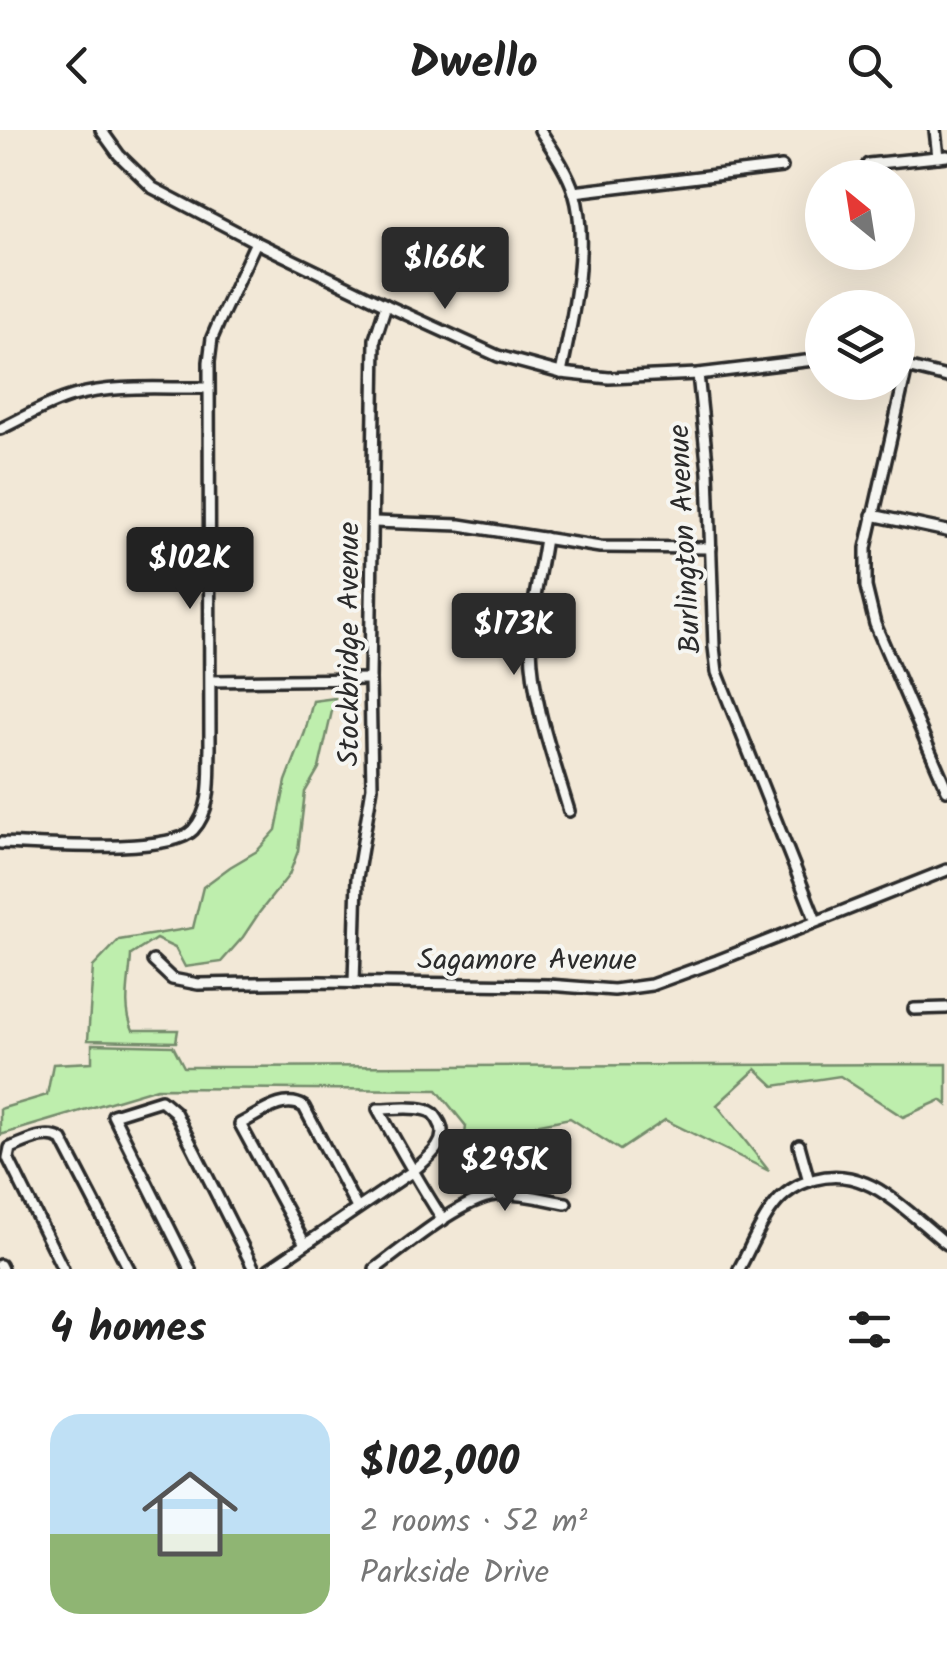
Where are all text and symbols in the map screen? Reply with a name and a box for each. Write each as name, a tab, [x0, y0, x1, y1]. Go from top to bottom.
text: Dwello	[409, 29, 538, 101]
icon: back	[50, 38, 105, 93]
icon: search	[842, 38, 897, 93]
north arrow	[805, 160, 915, 270]
map controls	[805, 160, 915, 400]
pin: $166K	[375, 227, 515, 312]
text: $166K	[404, 234, 486, 285]
button: layers	[805, 290, 915, 400]
street label: Burlington Avenue	[656, 423, 716, 655]
street label: Stockbridge Avenue	[326, 522, 374, 766]
pin: $102K	[120, 527, 260, 612]
text: $102K	[149, 534, 231, 585]
pin: $173K	[444, 593, 584, 678]
text: $173K	[474, 600, 554, 651]
street label: Sagamore Avenue	[417, 937, 637, 985]
pin: $295K	[435, 1129, 575, 1214]
text: $295K	[460, 1136, 550, 1187]
text: 4 homes	[50, 1296, 206, 1363]
icon: filters	[842, 1302, 897, 1357]
text: $102,000	[360, 1430, 519, 1497]
icon: home	[130, 1454, 250, 1574]
text: 2 rooms · 52 m²	[360, 1497, 587, 1548]
text: Parkside Drive	[360, 1548, 549, 1599]

